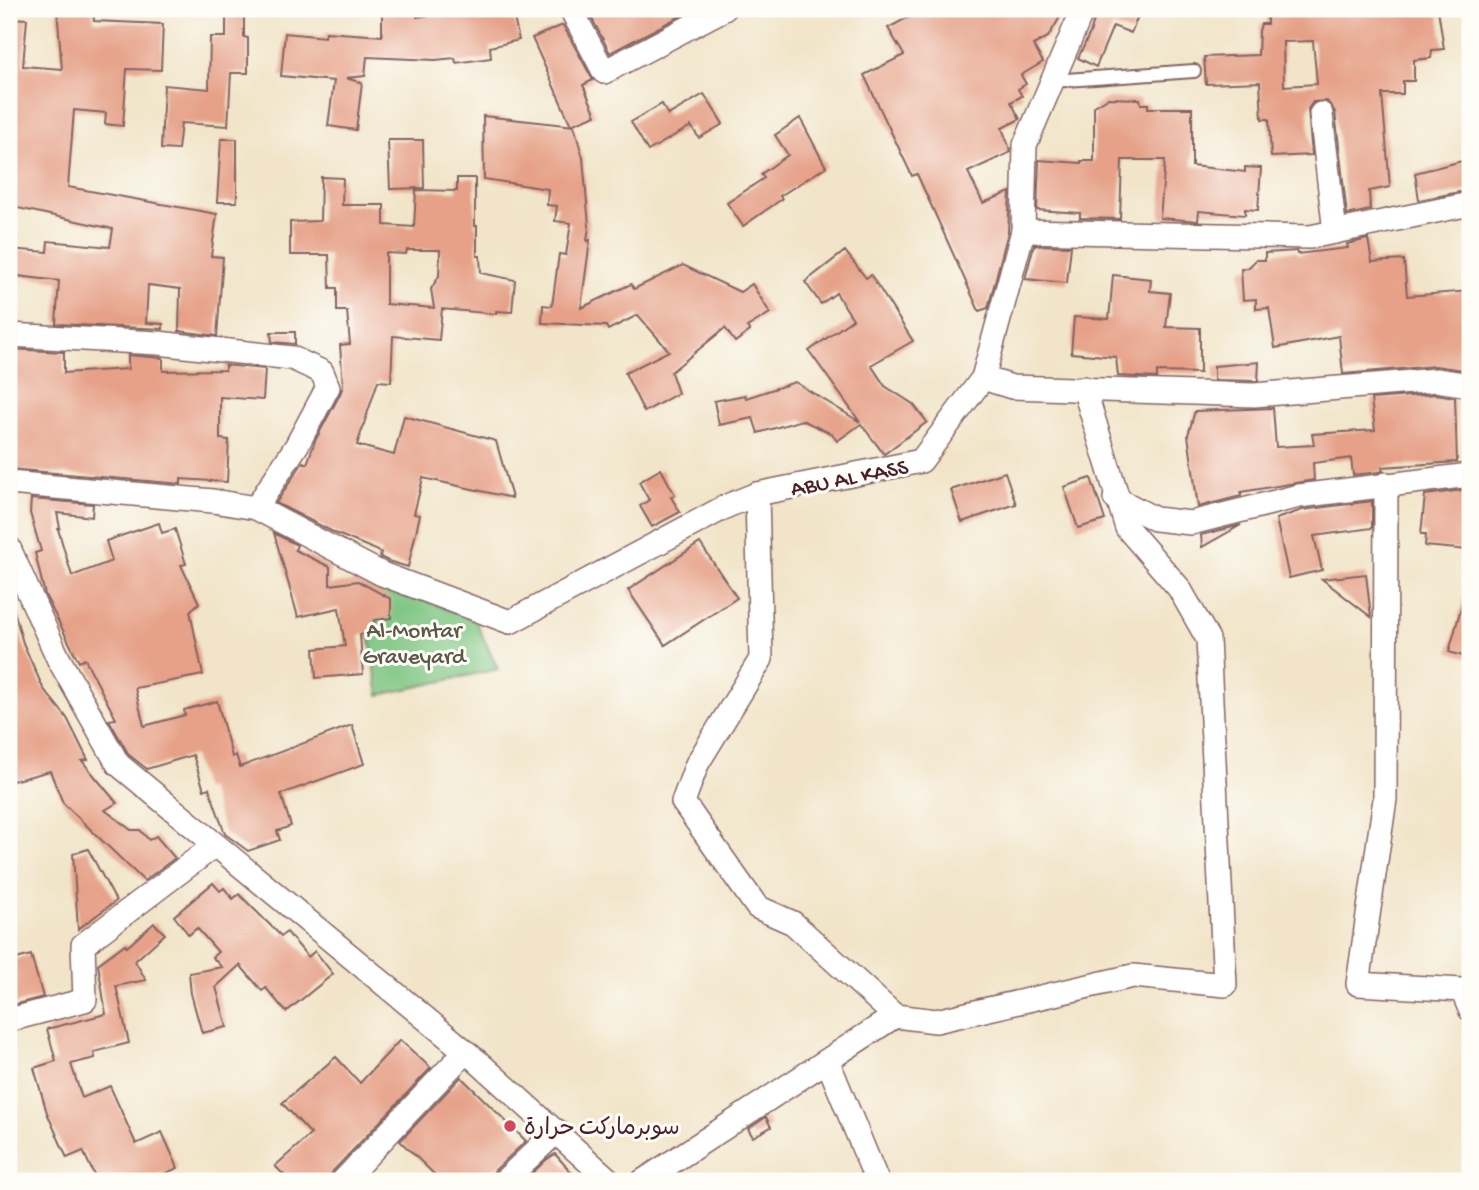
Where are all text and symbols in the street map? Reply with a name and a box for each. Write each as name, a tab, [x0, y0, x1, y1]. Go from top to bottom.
street label: ABU AL KASS	[789, 455, 911, 504]
park label: Al-Montar Graveyard	[362, 619, 467, 672]
place label: سوبرماركت حرارة	[524, 1116, 680, 1143]
marker: سوبرماركت حرارة	[502, 1118, 518, 1134]

